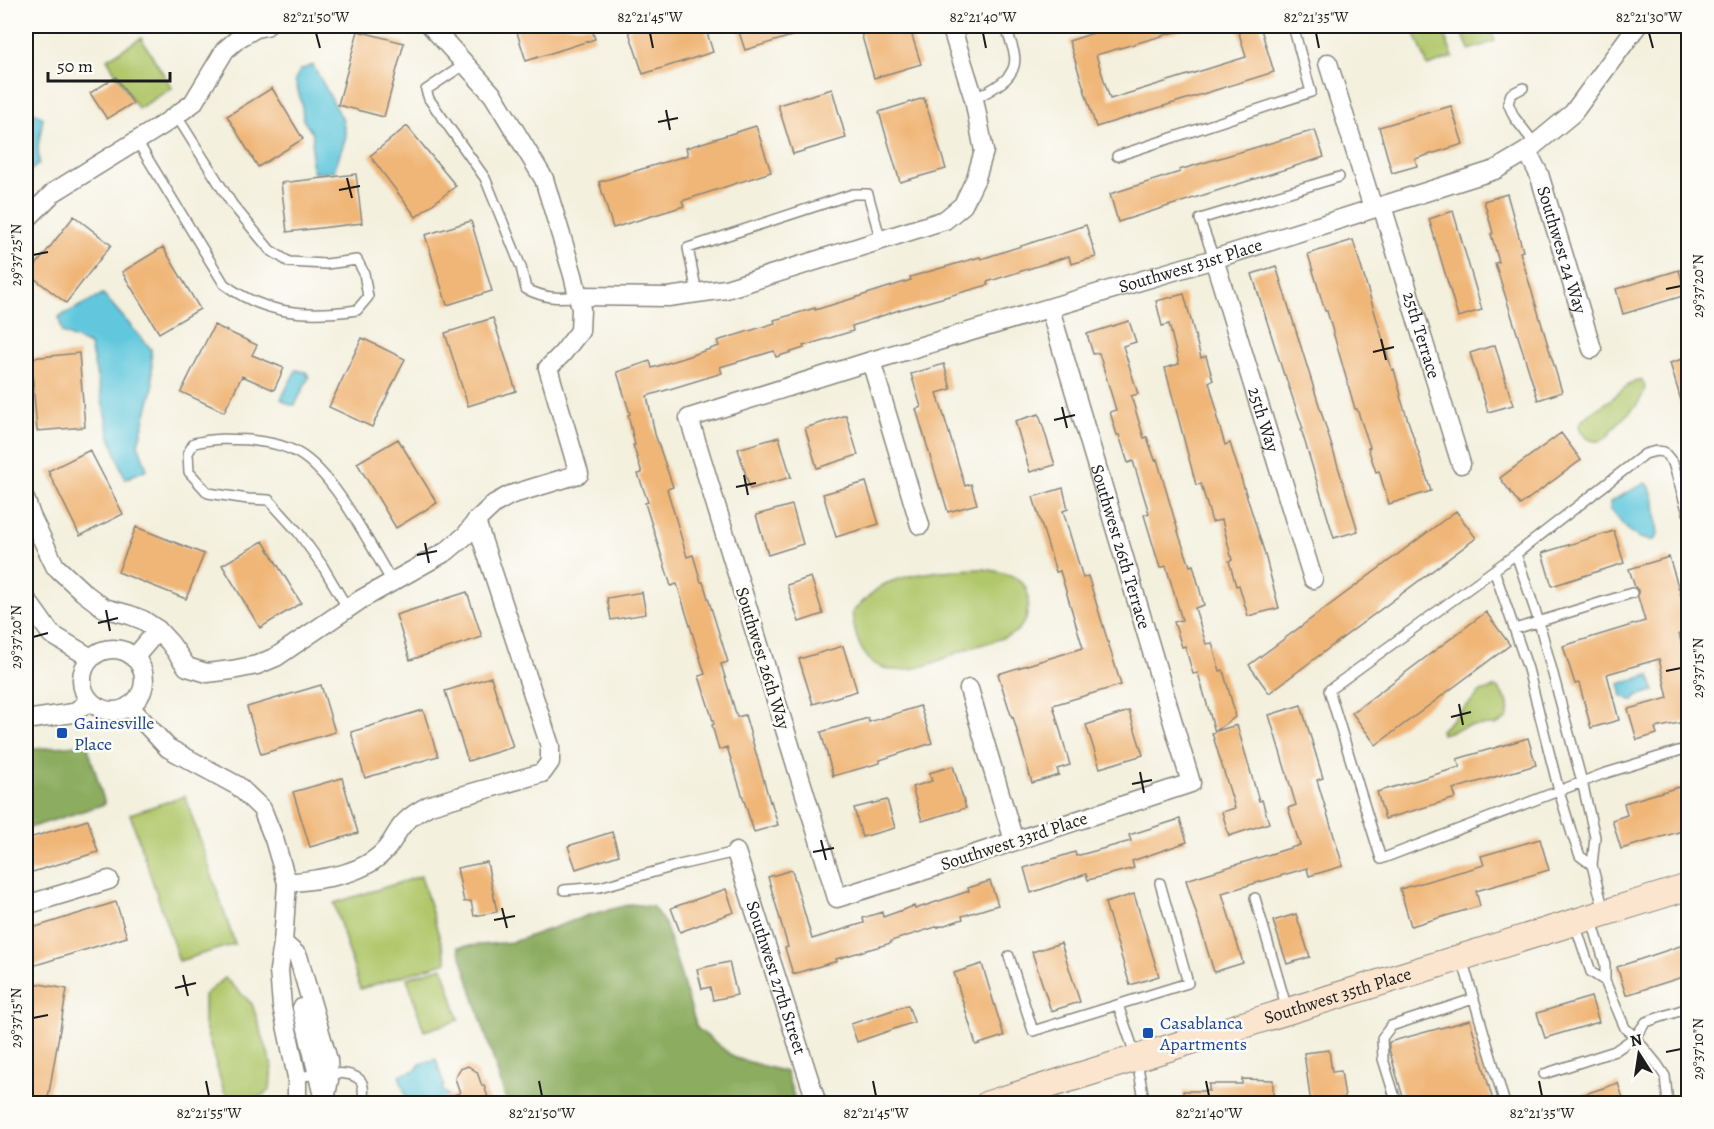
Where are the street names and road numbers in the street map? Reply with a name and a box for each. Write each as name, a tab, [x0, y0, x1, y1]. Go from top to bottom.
street label: Southwest 24 Way	[1531, 183, 1593, 317]
street label: Southwest 31st Place	[1116, 232, 1265, 299]
street label: 25th Terrace	[1397, 289, 1446, 382]
street label: 25th Way	[1242, 384, 1285, 456]
street label: Southwest 26th Terrace	[1085, 461, 1157, 632]
street label: Southwest 26th Way	[730, 584, 796, 733]
street label: Southwest 33rd Place	[937, 806, 1091, 876]
street label: Southwest 27th Street	[740, 898, 812, 1058]
street label: Southwest 35th Place	[1261, 962, 1414, 1030]

